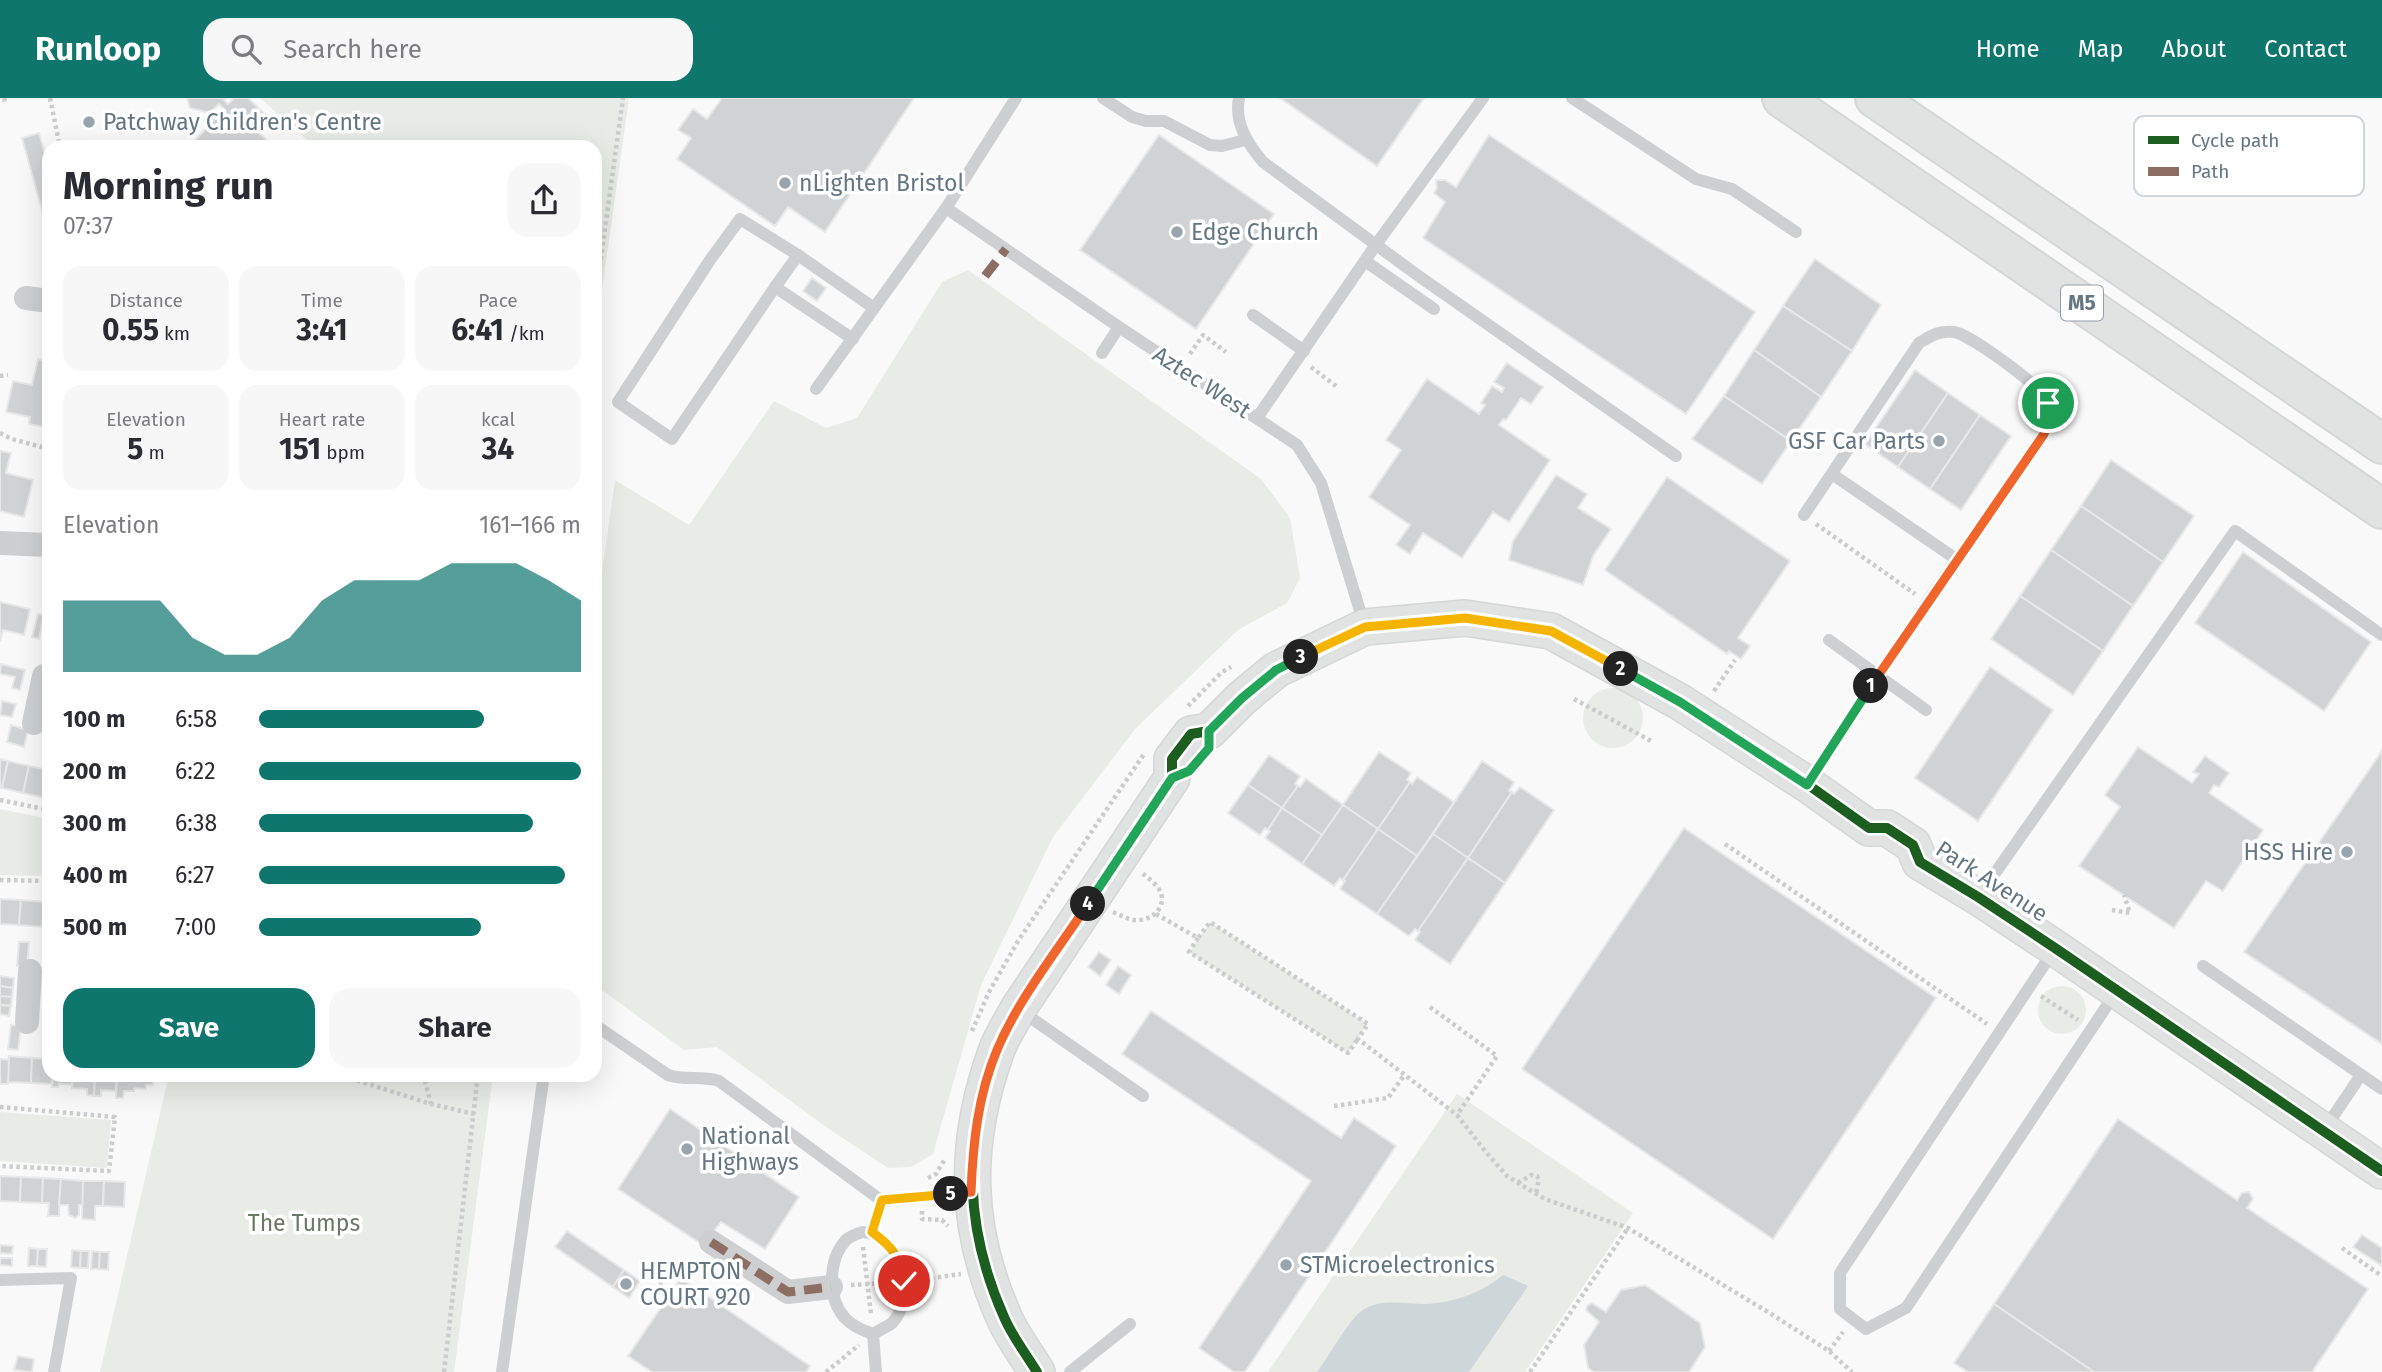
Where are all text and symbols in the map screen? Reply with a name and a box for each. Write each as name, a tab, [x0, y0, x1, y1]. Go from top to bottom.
search box	[203, 18, 693, 81]
text: Runloop	[35, 29, 161, 69]
icon: search	[227, 30, 265, 68]
text: Search here	[283, 34, 422, 65]
text: Home	[1976, 35, 2040, 63]
text: Map	[2078, 35, 2124, 63]
text: About	[2162, 35, 2226, 63]
text: Contact	[2264, 35, 2347, 63]
place label: Patchway Children's Centre	[103, 108, 382, 136]
marker: Patchway Children's Centre	[81, 114, 97, 130]
legend	[2134, 116, 2364, 196]
text: Cycle path	[2191, 129, 2279, 152]
text: Path	[2191, 160, 2229, 183]
text: Morning run	[63, 163, 274, 209]
button: share	[507, 163, 581, 237]
place label: nLighten Bristol	[799, 169, 964, 197]
marker: nLighten Bristol	[777, 175, 793, 191]
text: 07:37	[63, 212, 113, 240]
place label: Edge Church	[1191, 218, 1319, 246]
marker: Edge Church	[1169, 224, 1185, 240]
road number: M5	[2061, 286, 2103, 320]
text: Distance	[109, 289, 183, 312]
text: Time	[301, 289, 343, 312]
text: Pace	[478, 289, 518, 312]
text: 0.55	[102, 312, 159, 348]
text: 3:41	[296, 312, 348, 348]
text: 6:41	[451, 312, 504, 348]
text: km	[159, 322, 190, 345]
text: /km	[504, 322, 545, 345]
street label: Aztec West	[1148, 340, 1257, 424]
pin	[2018, 373, 2078, 433]
icon: arrive	[2029, 384, 2067, 422]
text: Elevation	[106, 408, 186, 431]
text: Heart rate	[279, 408, 365, 431]
text: kcal	[481, 408, 515, 431]
place label: GSF Car Parts	[1788, 427, 1925, 455]
text: 5	[127, 431, 143, 467]
text: 151	[279, 431, 321, 467]
text: 34	[482, 431, 514, 467]
marker: GSF Car Parts	[1931, 433, 1947, 449]
text: m	[143, 441, 165, 464]
text: bpm	[321, 441, 365, 464]
text: Elevation	[63, 511, 159, 539]
text: 161–166 m	[479, 511, 581, 539]
pin: 3	[1284, 640, 1318, 674]
text: 3	[1296, 645, 1305, 668]
pin: 2	[1604, 652, 1638, 686]
text: 2	[1616, 657, 1625, 680]
pin: 1	[1854, 668, 1888, 704]
text: 1	[1866, 674, 1875, 697]
text: 100 m	[63, 705, 125, 733]
text: 6:58	[175, 705, 217, 733]
text: 200 m	[63, 757, 127, 785]
text: 6:22	[175, 757, 216, 785]
text: 300 m	[63, 809, 127, 837]
text: 6:38	[175, 809, 217, 837]
street label: Park Avenue	[1931, 834, 2053, 928]
place label: HSS Hire	[2244, 838, 2333, 866]
marker: HSS Hire	[2339, 844, 2355, 860]
text: 400 m	[63, 861, 128, 889]
text: 6:27	[175, 861, 214, 889]
pin: 4	[1070, 886, 1106, 922]
text: 4	[1082, 892, 1093, 915]
text: 500 m	[63, 913, 127, 941]
text: 7:00	[175, 913, 216, 941]
button: Save	[63, 988, 315, 1068]
button: Share	[329, 988, 581, 1068]
place label: National Highways	[701, 1122, 799, 1176]
marker: National Highways	[679, 1141, 695, 1157]
pin: 5	[934, 1176, 968, 1212]
text: 5	[945, 1182, 956, 1205]
park label: The Tumps	[248, 1209, 360, 1237]
pin	[874, 1251, 934, 1311]
place label: STMicroelectronics	[1300, 1251, 1495, 1279]
place label: HEMPTON COURT 920	[640, 1257, 751, 1311]
marker: STMicroelectronics	[1278, 1257, 1294, 1273]
icon: check	[885, 1262, 923, 1300]
marker: HEMPTON COURT 920	[618, 1276, 634, 1292]

